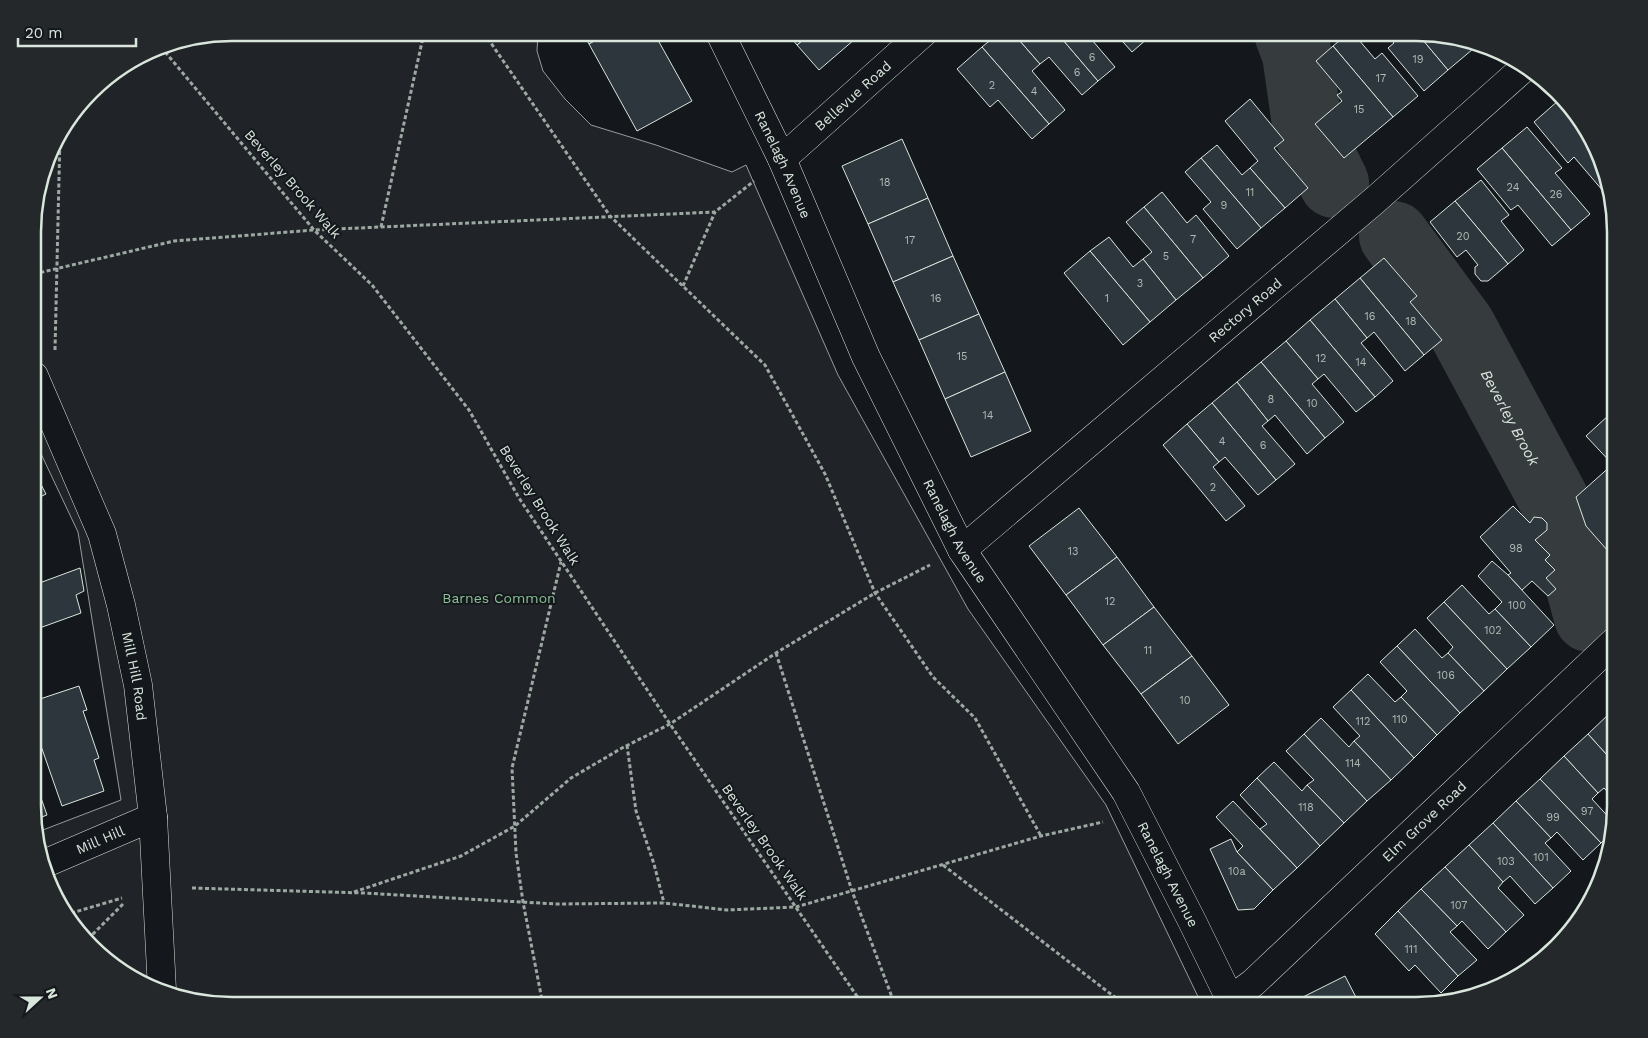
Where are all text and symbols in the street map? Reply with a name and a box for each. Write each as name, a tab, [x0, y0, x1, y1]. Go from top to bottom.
scale bar	[18, 15, 135, 47]
text: 20 m	[25, 24, 63, 42]
house number: 6	[1089, 51, 1096, 64]
house number: 19	[1412, 53, 1424, 66]
street label: Bellevue Road	[811, 58, 894, 134]
house number: 6	[1074, 66, 1081, 79]
house number: 17	[1376, 72, 1386, 85]
house number: 2	[989, 79, 995, 92]
house number: 4	[1031, 85, 1038, 98]
house number: 15	[1354, 103, 1364, 116]
street label: Ranelagh Avenue	[752, 108, 814, 221]
street label: Beverley Brook Walk	[242, 127, 344, 241]
house number: 18	[879, 176, 891, 189]
house number: 24	[1507, 181, 1520, 194]
house number: 11	[1246, 186, 1254, 199]
house number: 26	[1549, 188, 1563, 201]
house number: 9	[1221, 199, 1228, 212]
house number: 20	[1456, 230, 1470, 243]
house number: 7	[1190, 233, 1196, 246]
house number: 17	[905, 234, 915, 247]
house number: 5	[1163, 250, 1169, 263]
street label: Rectory Road	[1205, 275, 1285, 346]
house number: 3	[1137, 277, 1143, 290]
house number: 16	[931, 292, 942, 305]
house number: 1	[1105, 292, 1109, 305]
house number: 16	[1365, 310, 1376, 323]
house number: 18	[1405, 315, 1417, 328]
house number: 15	[957, 350, 967, 363]
house number: 12	[1316, 352, 1326, 365]
house number: 14	[1355, 356, 1367, 369]
water label: Beverley Brook	[1477, 367, 1543, 470]
house number: 8	[1268, 393, 1275, 406]
house number: 10	[1306, 397, 1318, 410]
house number: 14	[982, 409, 994, 422]
house number: 4	[1219, 435, 1226, 448]
house number: 6	[1260, 439, 1267, 452]
street label: Beverley Brook Walk	[497, 442, 583, 568]
street label: Ranelagh Avenue	[920, 476, 990, 586]
house number: 2	[1210, 481, 1216, 494]
house number: 98	[1509, 542, 1523, 555]
house number: 13	[1068, 545, 1078, 558]
park label: Barnes Common	[442, 590, 556, 606]
house number: 12	[1105, 595, 1115, 608]
house number: 100	[1508, 599, 1526, 612]
house number: 102	[1484, 624, 1502, 637]
street label: Mill Hill Road	[119, 630, 150, 721]
house number: 11	[1144, 644, 1152, 657]
house number: 106	[1437, 669, 1455, 682]
house number: 10	[1179, 694, 1191, 707]
house number: 110	[1392, 713, 1408, 726]
house number: 112	[1356, 715, 1371, 728]
house number: 114	[1345, 757, 1361, 770]
street label: Elm Grove Road	[1379, 778, 1469, 865]
street label: Beverley Brook Walk	[719, 781, 811, 903]
house number: 118	[1298, 801, 1314, 814]
house number: 97	[1581, 805, 1593, 818]
house number: 99	[1546, 811, 1560, 824]
street label: Ranelagh Avenue	[1135, 819, 1202, 930]
street label: Mill Hill	[74, 822, 128, 857]
house number: 101	[1533, 851, 1549, 864]
house number: 103	[1497, 855, 1515, 868]
house number: 10a	[1228, 865, 1246, 878]
house number: 107	[1450, 899, 1468, 912]
house number: 111	[1405, 943, 1417, 956]
north arrow	[15, 973, 65, 1023]
text: N	[43, 986, 61, 1001]

